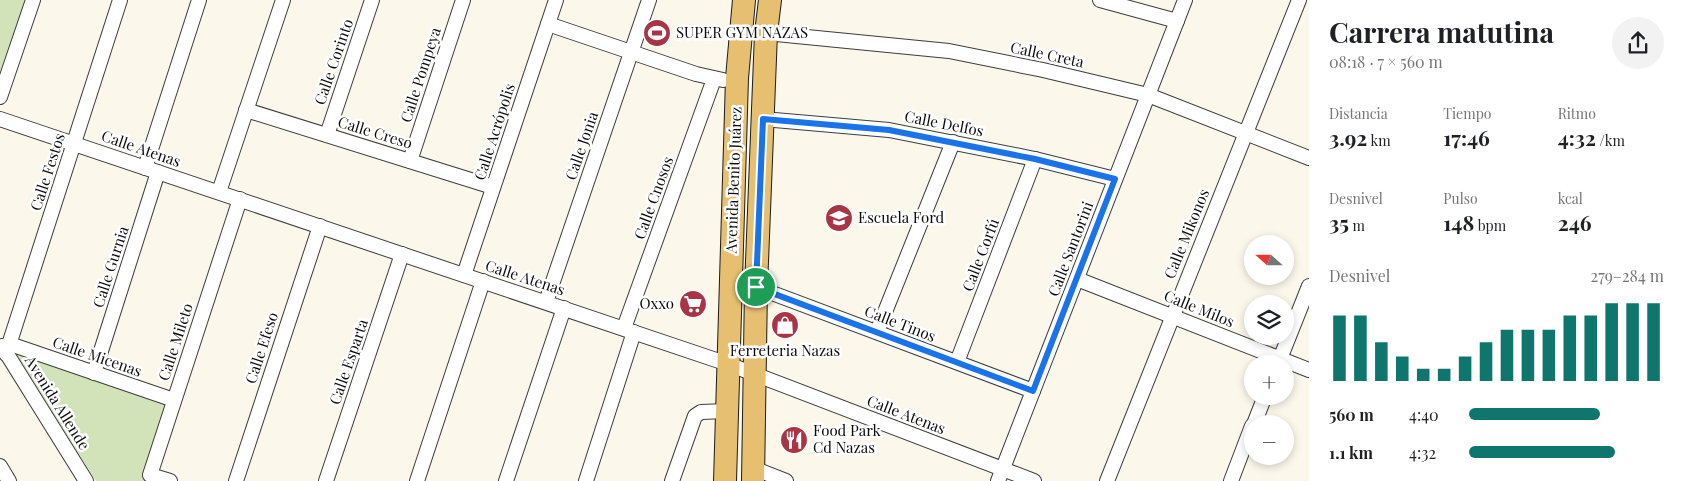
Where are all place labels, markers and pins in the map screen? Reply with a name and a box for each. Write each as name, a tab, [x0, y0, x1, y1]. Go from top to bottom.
sports icon: SUPER GYM NAZAS	[642, 18, 672, 48]
place label: SUPER GYM NAZAS	[676, 22, 808, 42]
school or university icon: Escuela Ford	[824, 203, 854, 233]
place label: Escuela Ford	[858, 207, 945, 227]
pin	[735, 266, 777, 308]
supermarket icon: Oxxo	[678, 289, 708, 319]
place label: Oxxo	[640, 293, 674, 313]
shop icon: Ferreteria Nazas	[770, 310, 800, 340]
place label: Ferreteria Nazas	[730, 340, 840, 360]
place label: Food Park Cd Nazas	[813, 420, 882, 457]
restaurant icon: Food Park Cd Nazas	[779, 425, 809, 455]

